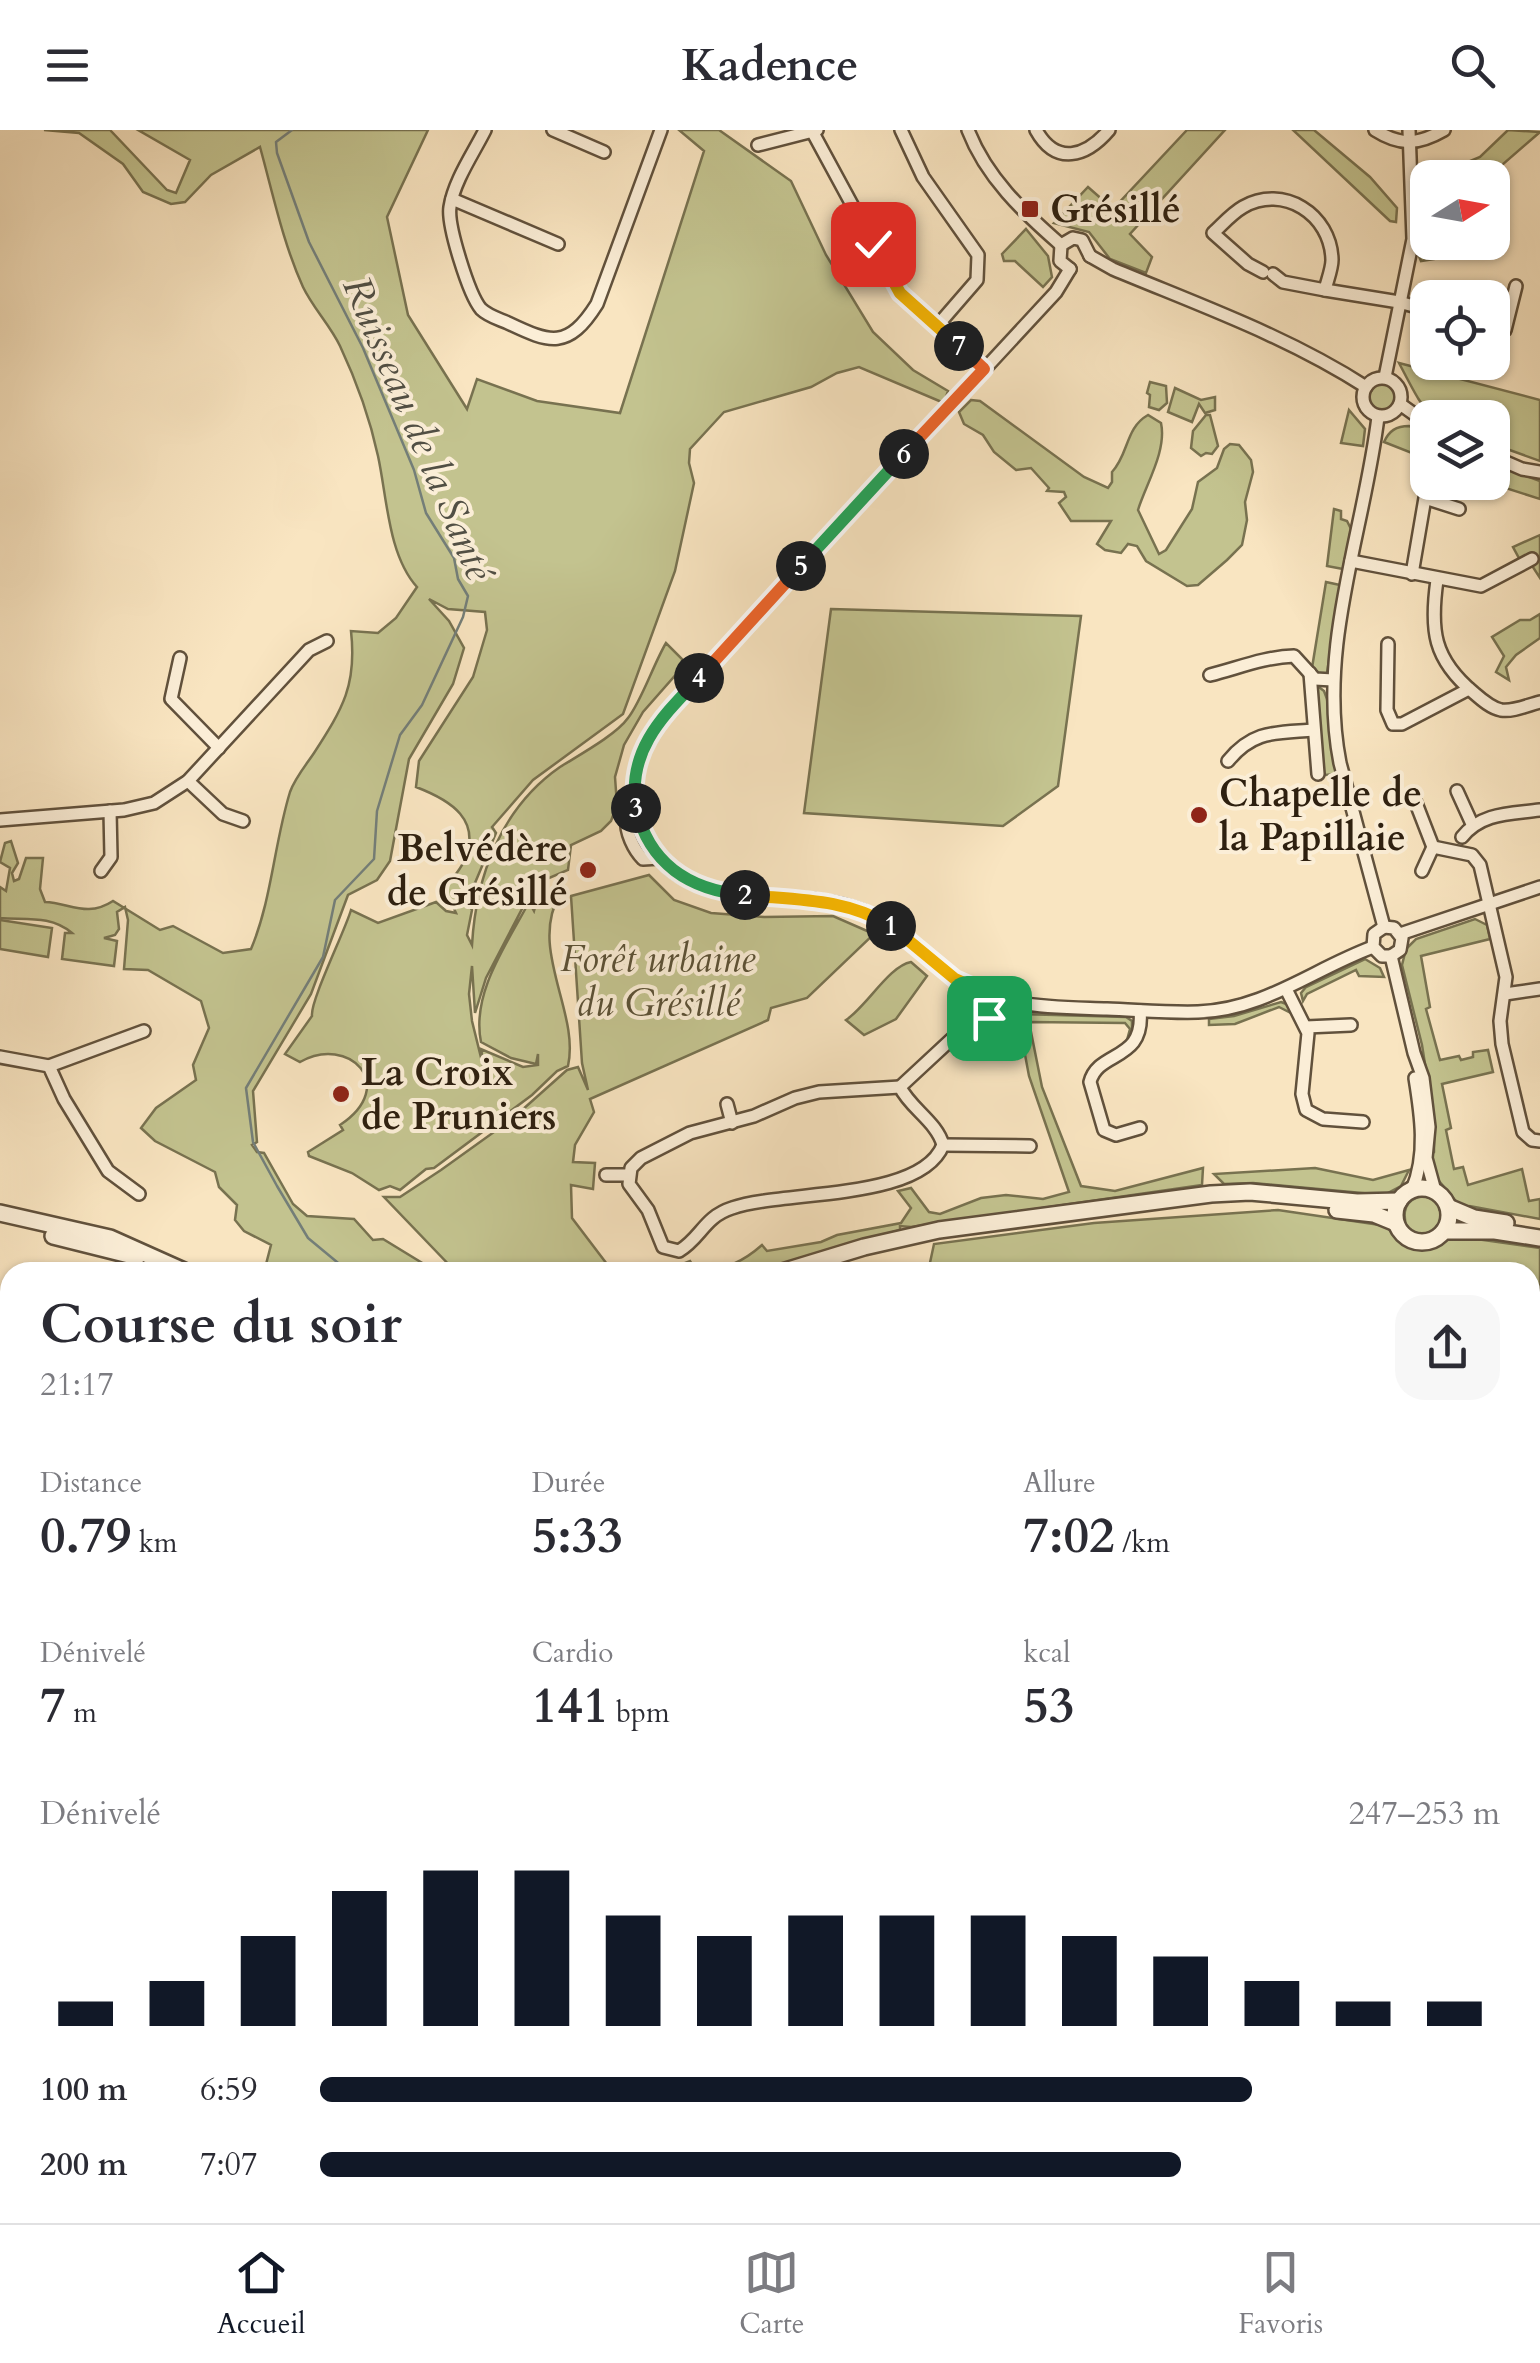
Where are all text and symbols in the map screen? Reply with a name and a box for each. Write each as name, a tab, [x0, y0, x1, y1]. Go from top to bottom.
text: Kadence	[681, 35, 859, 96]
icon: menu	[40, 38, 95, 93]
icon: search	[1445, 38, 1500, 93]
north arrow	[1410, 160, 1510, 260]
map controls	[1410, 160, 1510, 500]
place label: Grésillé	[1050, 184, 1181, 236]
marker: Grésillé	[1019, 198, 1041, 220]
pin	[831, 202, 916, 287]
icon: check	[846, 217, 901, 272]
water label: Ruisseau de la Santé	[329, 268, 507, 591]
button: locate	[1410, 280, 1510, 380]
pin: 7	[934, 321, 984, 371]
text: 7	[952, 327, 966, 365]
button: layers	[1410, 400, 1510, 500]
pin: 6	[879, 429, 929, 479]
text: 6	[897, 435, 911, 473]
pin: 5	[776, 541, 826, 591]
text: 5	[794, 547, 808, 585]
pin: 4	[674, 653, 724, 703]
text: 4	[692, 659, 706, 697]
place label: Chapelle de la Papillaie	[1219, 768, 1422, 864]
pin: 3	[611, 783, 661, 833]
text: 3	[629, 789, 643, 827]
marker: Chapelle de la Papillaie	[1188, 804, 1210, 826]
place label: Belvédère de Grésillé	[387, 823, 568, 919]
marker: Belvédère de Grésillé	[577, 859, 599, 881]
pin: 2	[720, 870, 770, 920]
text: 2	[738, 876, 752, 914]
pin: 1	[866, 901, 916, 951]
text: 1	[884, 907, 898, 945]
park label: Forêt urbaine du Grésillé	[561, 933, 756, 1029]
pin	[947, 976, 1032, 1061]
icon: arrive	[962, 991, 1017, 1046]
place label: La Croix de Pruniers	[361, 1047, 556, 1143]
marker: La Croix de Pruniers	[330, 1083, 352, 1105]
text: Course du soir	[40, 1288, 402, 1362]
button: share	[1395, 1295, 1500, 1400]
text: 21:17	[40, 1363, 114, 1407]
text: Distance	[40, 1464, 142, 1502]
text: Durée	[532, 1464, 605, 1502]
text: Allure	[1023, 1464, 1096, 1502]
text: 0.79	[40, 1502, 131, 1570]
text: 5:33	[532, 1502, 623, 1570]
text: 7:02	[1023, 1502, 1115, 1570]
text: km	[131, 1524, 178, 1562]
text: /km	[1115, 1524, 1170, 1562]
text: Dénivelé	[40, 1634, 146, 1672]
text: Cardio	[532, 1634, 613, 1672]
text: kcal	[1023, 1634, 1070, 1672]
text: 7	[40, 1672, 66, 1740]
text: 141	[532, 1672, 609, 1740]
text: 53	[1023, 1672, 1075, 1740]
text: m	[66, 1694, 97, 1732]
text: bpm	[609, 1694, 670, 1732]
text: Dénivelé	[40, 1792, 161, 1836]
text: 247–253 m	[1348, 1792, 1500, 1836]
text: 100 m	[40, 2068, 127, 2112]
text: 6:59	[200, 2068, 257, 2112]
text: 200 m	[40, 2143, 127, 2187]
text: 7:07	[200, 2143, 257, 2187]
tab: Accueil	[217, 2245, 305, 2343]
tab: Carte	[739, 2245, 805, 2343]
tab: Favoris	[1238, 2245, 1323, 2343]

